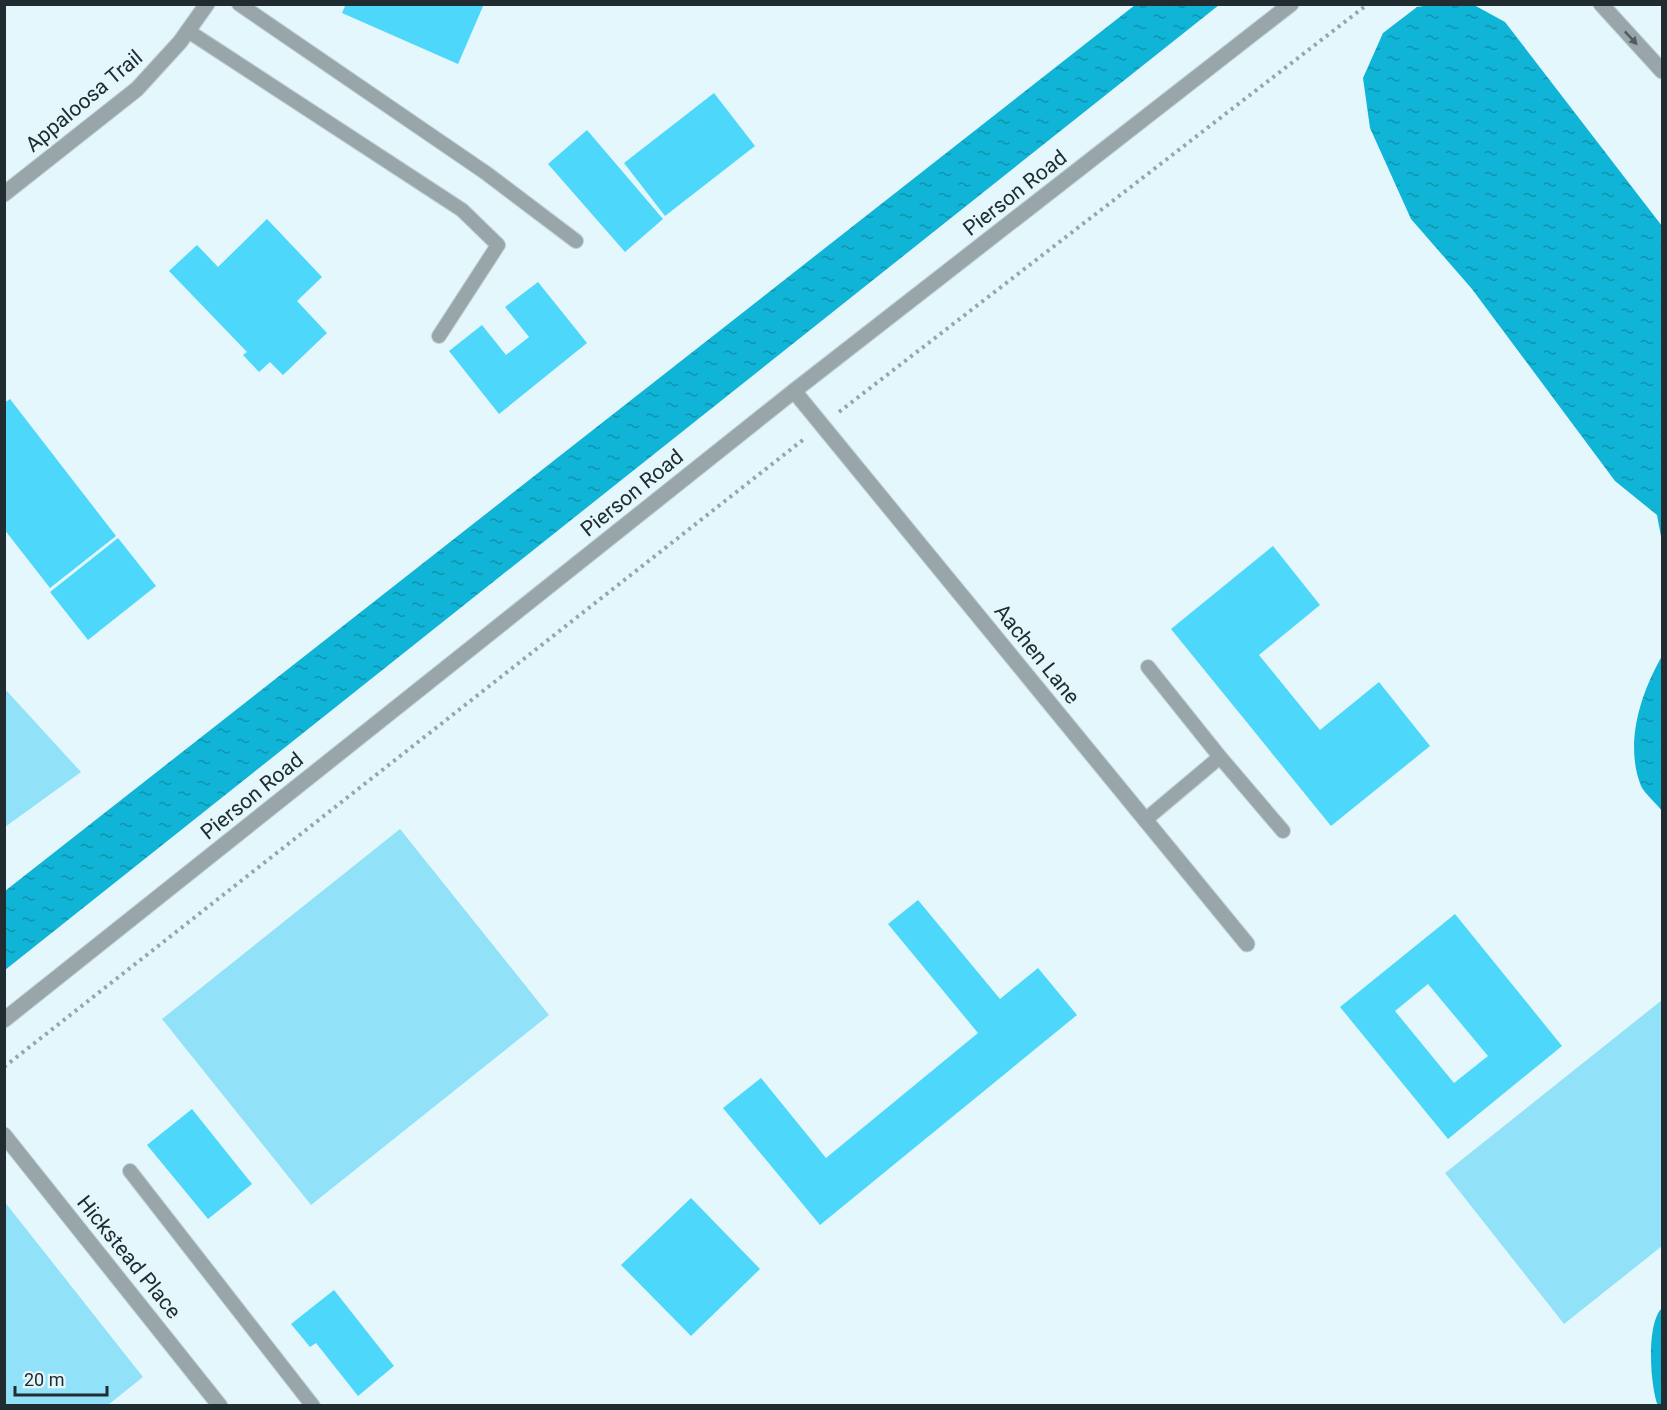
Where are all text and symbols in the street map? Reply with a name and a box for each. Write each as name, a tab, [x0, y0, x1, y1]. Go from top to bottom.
one-way arrow	[1624, 31, 1638, 45]
street label: Appaloosa Trail	[21, 45, 147, 157]
street label: Pierson Road	[959, 145, 1071, 241]
street label: Pierson Road	[576, 445, 688, 541]
street label: Aachen Lane	[990, 599, 1084, 709]
street label: Pierson Road	[196, 748, 308, 844]
street label: Hickstead Place	[72, 1191, 186, 1323]
scale bar	[15, 1359, 106, 1397]
text: 20 m	[24, 1369, 64, 1390]

